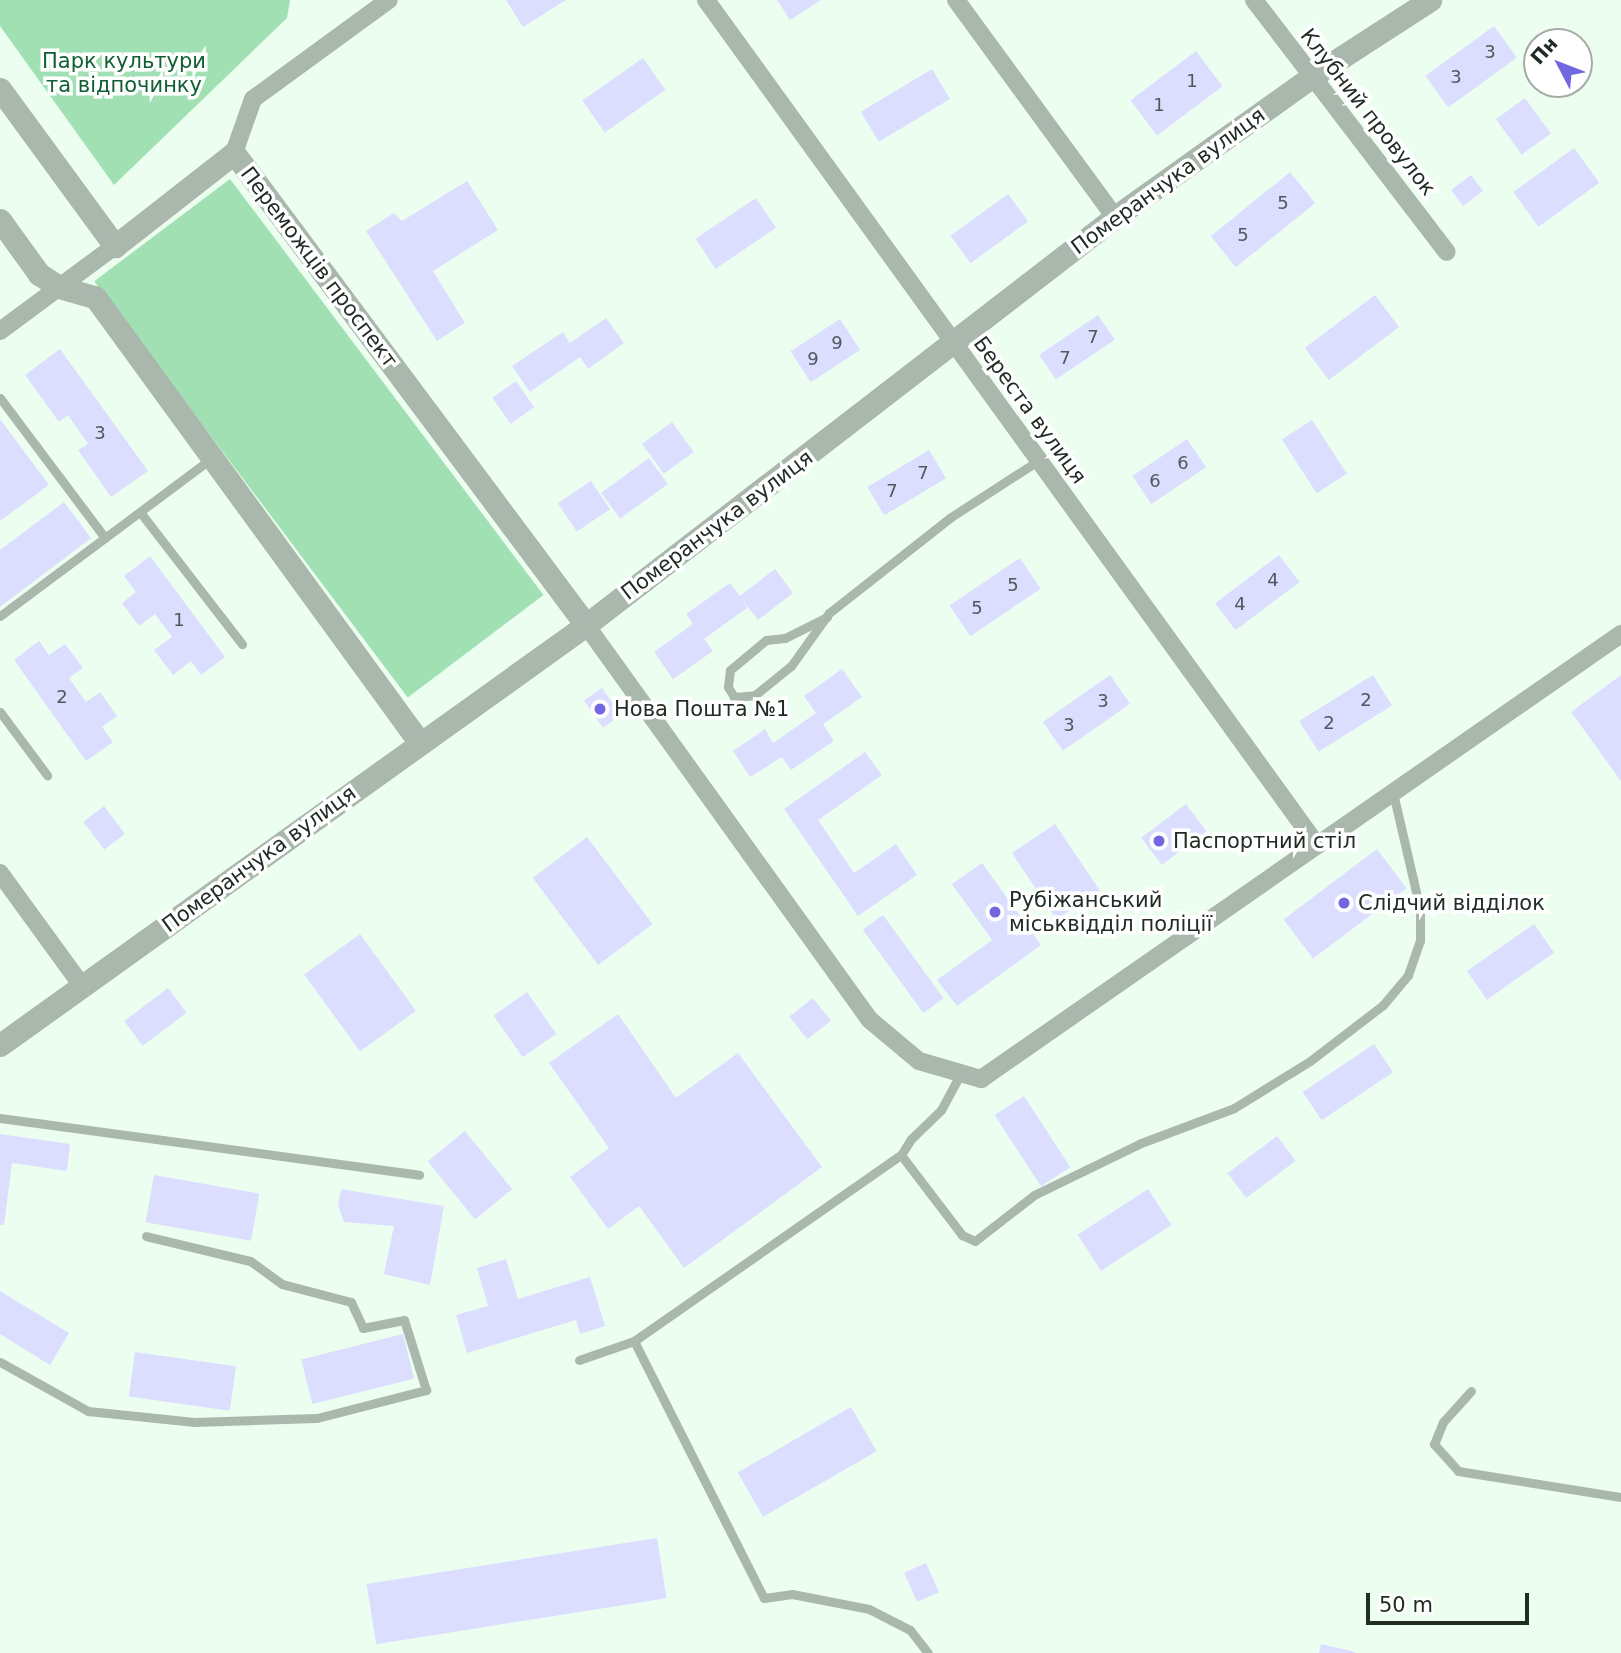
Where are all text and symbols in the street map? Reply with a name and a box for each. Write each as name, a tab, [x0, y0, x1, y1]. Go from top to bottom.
street label: Клубний провулок	[1295, 23, 1441, 201]
north arrow	[1523, 28, 1593, 98]
text: Пн	[1526, 32, 1562, 68]
house number: 3	[1484, 41, 1496, 63]
park label: Парк культури та відпочинку	[42, 48, 206, 98]
house number: 3	[1450, 66, 1462, 88]
house number: 1	[1186, 70, 1198, 92]
house number: 1	[1153, 94, 1165, 116]
street label: Померанчука вулиця	[1066, 102, 1270, 260]
street label: Переможців проспект	[235, 162, 403, 372]
house number: 5	[1277, 192, 1289, 214]
house number: 5	[1237, 224, 1249, 246]
house number: 7	[1087, 326, 1099, 348]
house number: 9	[831, 332, 843, 354]
street label: Береста вулиця	[968, 332, 1092, 488]
house number: 7	[1059, 347, 1071, 369]
house number: 9	[807, 348, 819, 370]
house number: 3	[94, 422, 106, 444]
street label: Померанчука вулиця	[616, 445, 818, 605]
house number: 6	[1177, 452, 1189, 474]
house number: 7	[917, 462, 929, 484]
house number: 6	[1149, 470, 1161, 492]
house number: 7	[886, 480, 898, 502]
house number: 4	[1267, 569, 1279, 591]
house number: 5	[1007, 574, 1019, 596]
house number: 4	[1234, 593, 1246, 615]
house number: 5	[971, 597, 983, 619]
house number: 1	[173, 609, 185, 631]
house number: 2	[56, 686, 68, 708]
house number: 2	[1360, 689, 1372, 711]
house number: 3	[1097, 690, 1109, 712]
place label: Нова Пошта №1	[614, 696, 789, 722]
marker: Нова Пошта №1	[592, 701, 608, 717]
house number: 2	[1323, 712, 1335, 734]
house number: 3	[1063, 714, 1075, 736]
street label: Померанчука вулиця	[157, 780, 361, 938]
place label: Паспортний стіл	[1173, 828, 1356, 854]
marker: Паспортний стіл	[1151, 833, 1167, 849]
place label: Рубіжанський міськвідділ поліції	[1009, 887, 1212, 937]
place label: Слідчий відділок	[1358, 890, 1545, 916]
marker: Слідчий відділок	[1336, 895, 1352, 911]
marker: Рубіжанський міськвідділ поліції	[987, 904, 1003, 920]
scale bar	[1369, 1580, 1532, 1624]
text: 50 m	[1379, 1593, 1433, 1617]

